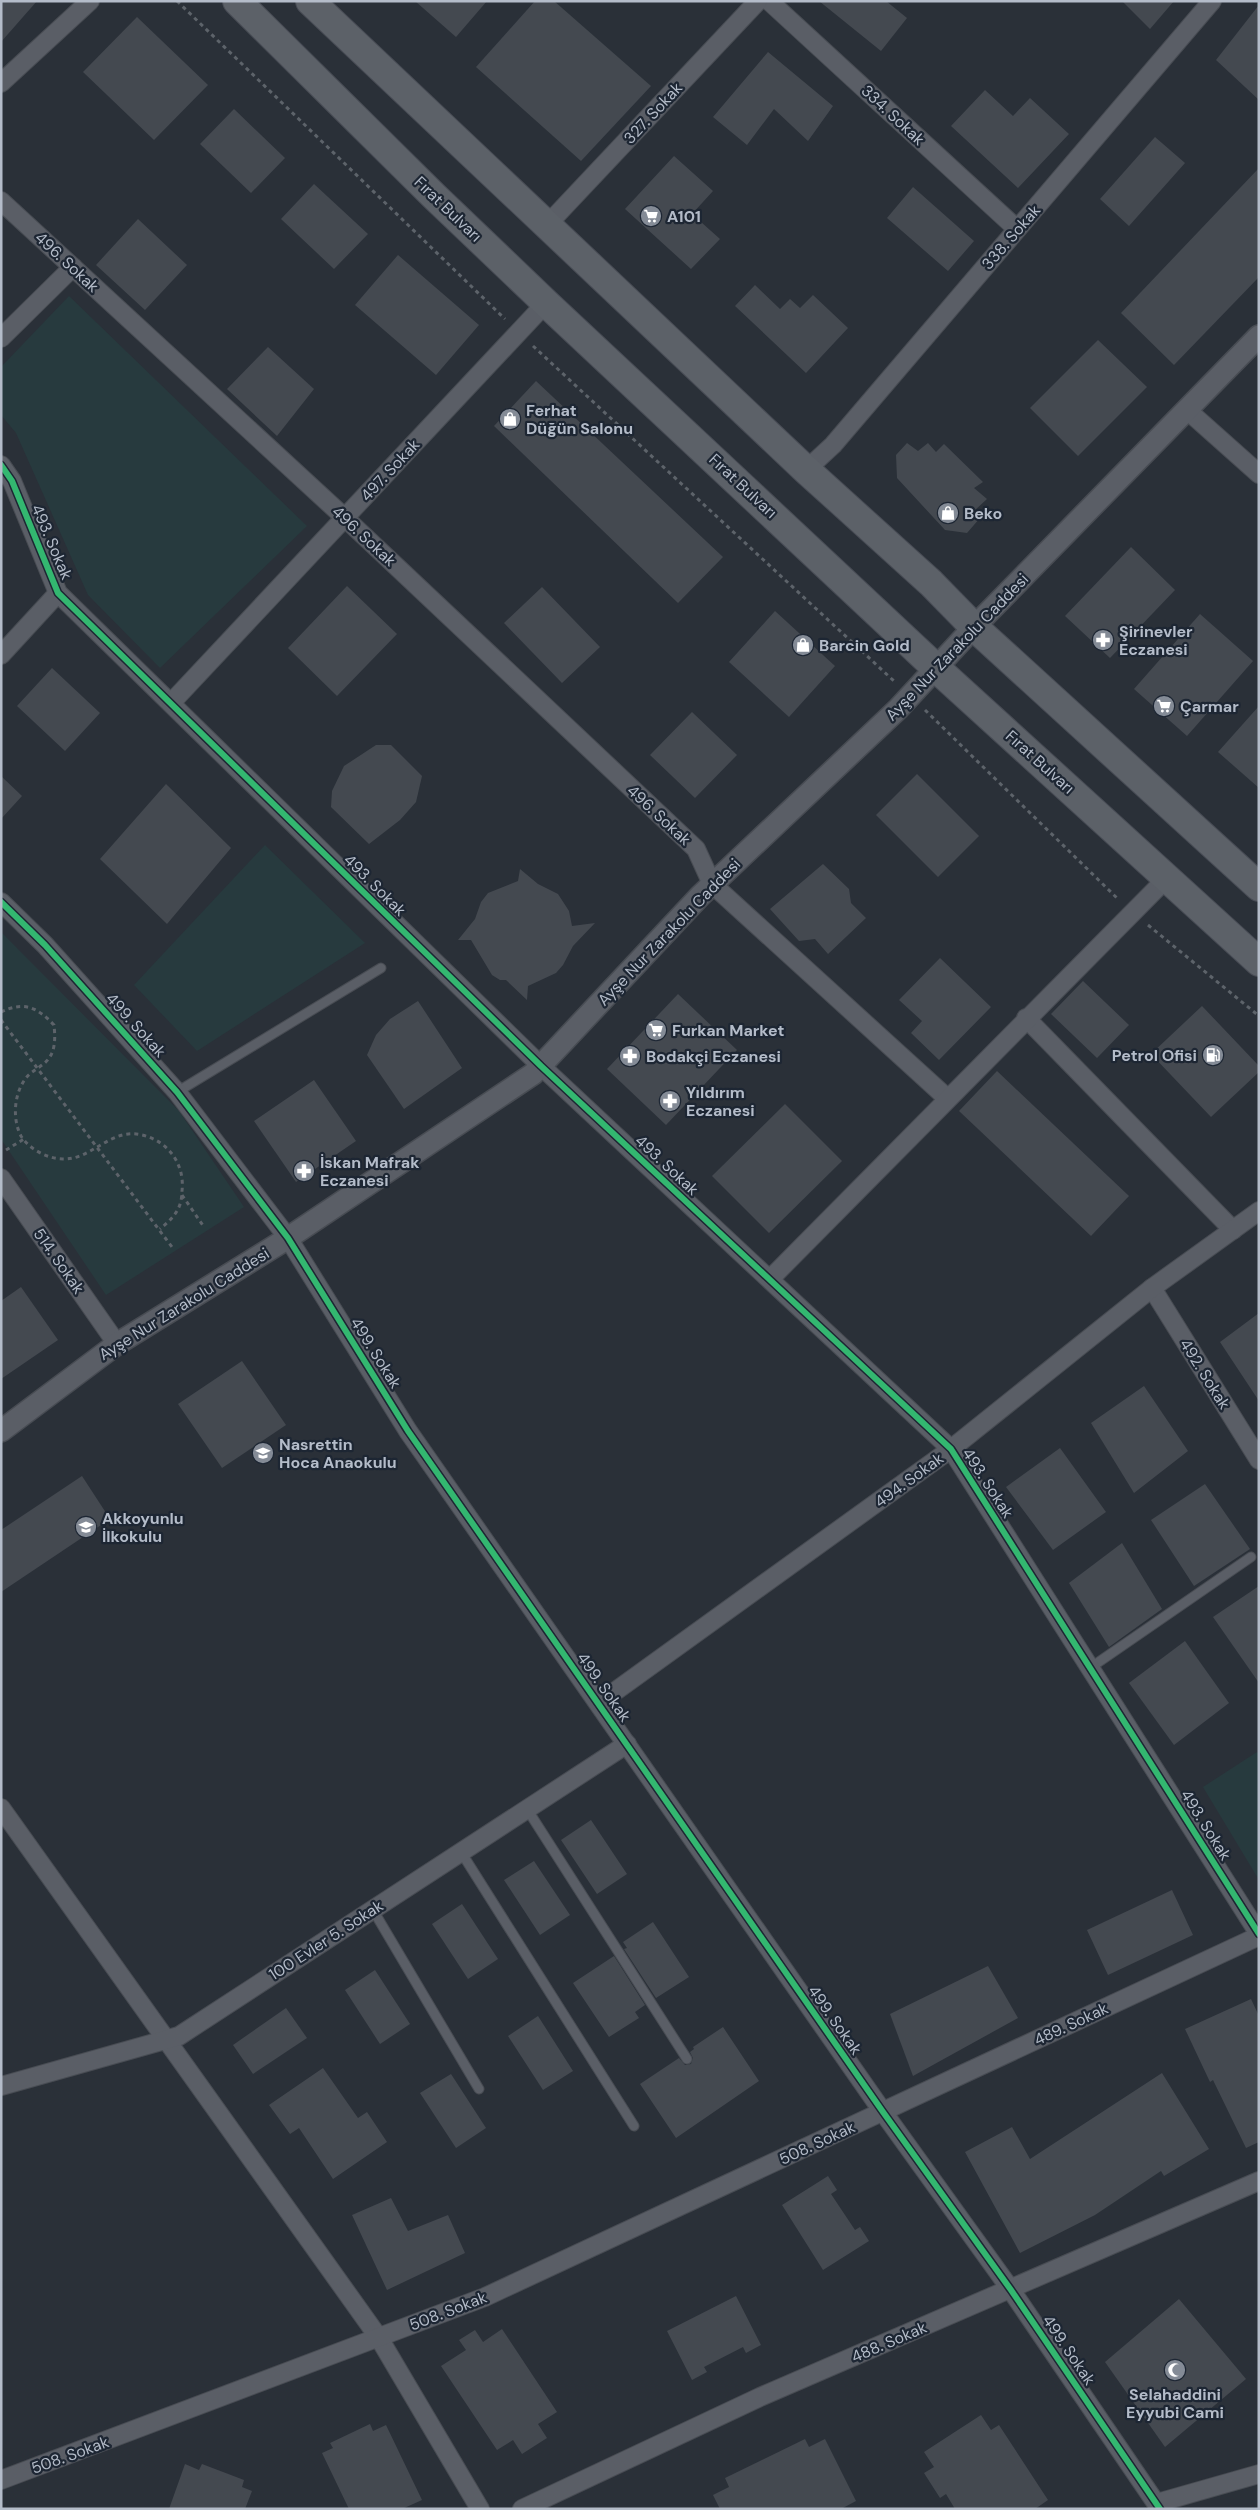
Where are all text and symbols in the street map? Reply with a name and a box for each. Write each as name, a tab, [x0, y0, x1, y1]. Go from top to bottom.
street label: 327. Sokak	[619, 78, 687, 148]
street label: 334. Sokak	[857, 80, 929, 150]
street label: Fırat Bulvarı	[410, 172, 486, 246]
street label: 338. Sokak	[977, 200, 1045, 274]
supermarket icon: A101	[639, 204, 663, 228]
place label: A101	[667, 206, 701, 227]
street label: 496. Sokak	[31, 227, 103, 297]
place label: Ferhat Düğün Salonu	[526, 400, 633, 439]
shop icon: Ferhat Düğün Salonu	[498, 407, 522, 431]
street label: 497. Sokak	[356, 434, 424, 506]
street label: Fırat Bulvarı	[705, 449, 781, 523]
street label: 493. Sokak	[27, 501, 77, 583]
street label: 496. Sokak	[328, 501, 400, 571]
shop icon: Beko	[936, 501, 960, 525]
place label: Beko	[964, 503, 1002, 524]
street label: Ayşe Nur Zarakolu Caddesi	[881, 569, 1033, 725]
place label: Şirinevler Eczanesi	[1119, 621, 1193, 660]
pharmacy icon: Şirinevler Eczanesi	[1091, 628, 1115, 652]
shop icon: Barcin Gold	[791, 633, 815, 657]
place label: Barcin Gold	[819, 635, 910, 656]
supermarket icon: Çarmar	[1152, 694, 1176, 718]
place label: Çarmar	[1180, 696, 1239, 717]
street label: Fırat Bulvarı	[1001, 726, 1079, 798]
street label: 496. Sokak	[623, 780, 695, 850]
street label: 493. Sokak	[339, 849, 411, 921]
street label: Ayşe Nur Zarakolu Caddesi	[593, 854, 745, 1010]
street label: 499. Sokak	[101, 988, 171, 1062]
supermarket icon: Furkan Market	[644, 1018, 668, 1042]
place label: Furkan Market	[672, 1020, 784, 1041]
fuel station icon: Petrol Ofisi	[1201, 1043, 1225, 1067]
pharmacy icon: Bodakçi Eczanesi	[618, 1044, 642, 1068]
place label: Petrol Ofisi	[1112, 1045, 1197, 1066]
place label: Bodakçi Eczanesi	[646, 1046, 781, 1067]
place label: Yıldırım Eczanesi	[686, 1082, 755, 1121]
pharmacy icon: Yıldırım Eczanesi	[658, 1089, 682, 1113]
street label: 493. Sokak	[631, 1130, 703, 1200]
place label: İskan Mafrak Eczanesi	[320, 1152, 420, 1191]
pharmacy icon: İskan Mafrak Eczanesi	[292, 1159, 316, 1183]
street label: 514. Sokak	[29, 1224, 89, 1298]
street label: Ayşe Nur Zarakolu Caddesi	[95, 1243, 273, 1365]
street label: 499. Sokak	[346, 1313, 406, 1393]
street label: 492. Sokak	[1175, 1335, 1235, 1413]
place label: Nasrettin Hoca Anaokulu	[279, 1434, 397, 1473]
school or university icon: Nasrettin Hoca Anaokulu	[251, 1441, 275, 1465]
street label: 493. Sokak	[957, 1444, 1019, 1522]
street label: 494. Sokak	[870, 1448, 948, 1512]
place label: Akkoyunlu İlkokulu	[102, 1508, 184, 1547]
school or university icon: Akkoyunlu İlkokulu	[74, 1515, 98, 1539]
street label: 499. Sokak	[572, 1648, 636, 1726]
street label: 493. Sokak	[1176, 1786, 1236, 1864]
street label: 100 Evler 5. Sokak	[265, 1895, 387, 1985]
street label: 499. Sokak	[803, 1981, 867, 2059]
street label: 489. Sokak	[1031, 1998, 1111, 2050]
street label: 508. Sokak	[776, 2116, 858, 2170]
street label: 508. Sokak	[406, 2287, 490, 2335]
street label: 499. Sokak	[1038, 2311, 1100, 2389]
street label: 488. Sokak	[848, 2317, 930, 2367]
mosque icon: Selahaddini Eyyubi Cami	[1163, 2358, 1187, 2382]
place label: Selahaddini Eyyubi Cami	[1126, 2384, 1224, 2423]
street label: 508. Sokak	[28, 2431, 112, 2479]

